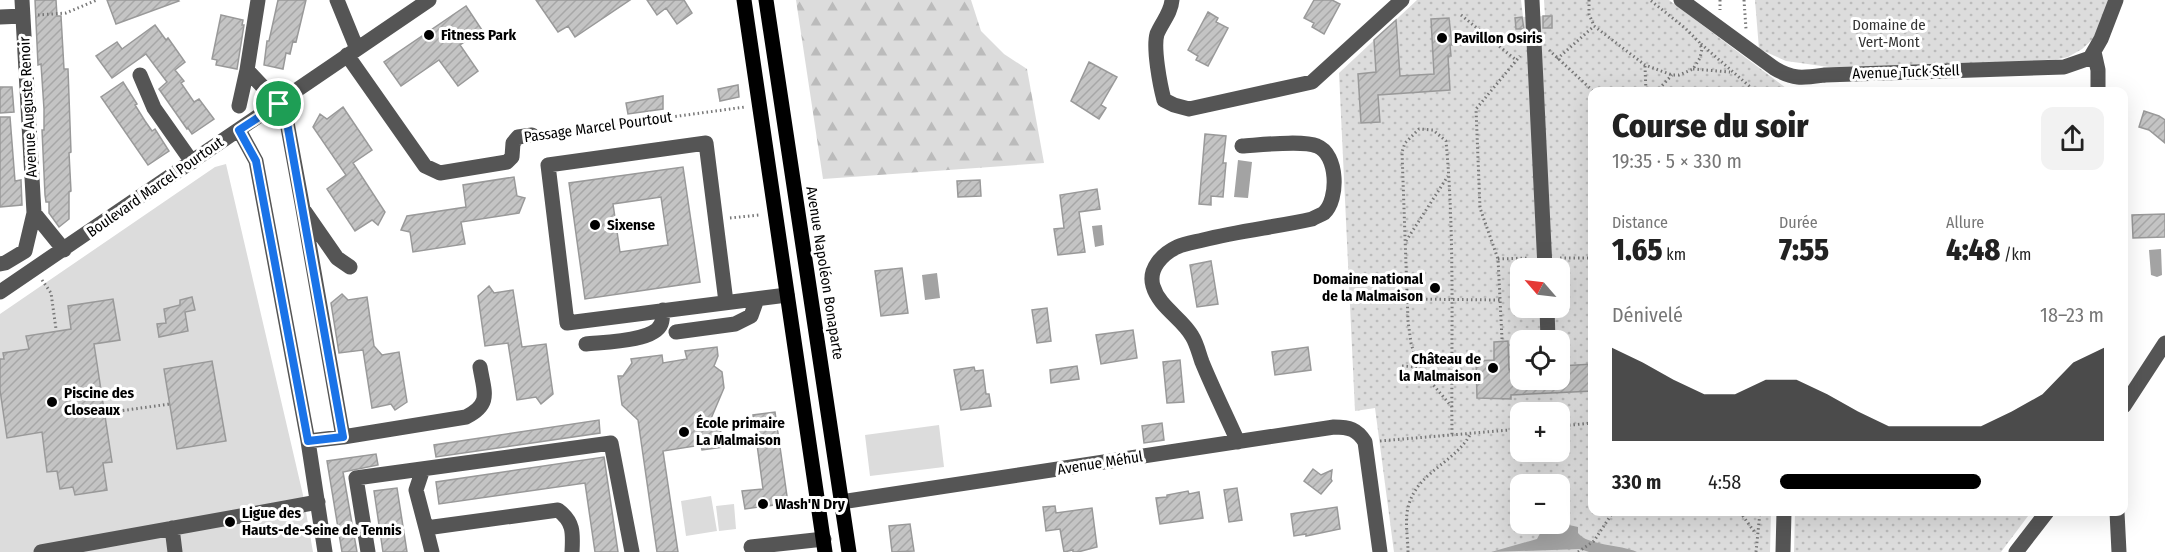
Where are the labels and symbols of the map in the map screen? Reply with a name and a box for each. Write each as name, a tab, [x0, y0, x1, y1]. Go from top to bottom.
park label: Domaine de Vert-Mont	[1852, 16, 1926, 51]
place label: Fitness Park	[441, 26, 516, 44]
marker: Fitness Park	[422, 28, 436, 42]
place label: Pavillon Osiris	[1454, 29, 1543, 47]
marker: Pavillon Osiris	[1435, 31, 1449, 45]
street label: Avenue Auguste Renoir	[15, 35, 41, 178]
street label: Avenue Tuck Stell	[1852, 61, 1960, 83]
pin	[253, 78, 304, 129]
street label: Passage Marcel Pourtout	[523, 108, 673, 146]
street label: Boulevard Marcel Pourtout	[83, 133, 227, 241]
street label: Avenue Napoléon Bonaparte	[802, 185, 848, 361]
place label: Sixense	[607, 216, 656, 234]
marker: Sixense	[588, 218, 602, 232]
north arrow	[1510, 258, 1570, 318]
place label: Domaine national de la Malmaison	[1313, 270, 1424, 305]
marker: Domaine national de la Malmaison	[1428, 281, 1442, 295]
place label: Château de la Malmaison	[1399, 350, 1481, 385]
marker: Château de la Malmaison	[1486, 361, 1500, 375]
place label: Piscine des Closeaux	[64, 384, 134, 419]
marker: Piscine des Closeaux	[45, 395, 59, 409]
place label: École primaire La Malmaison	[696, 414, 785, 449]
marker: École primaire La Malmaison	[677, 425, 691, 439]
street label: Avenue Méhul	[1056, 447, 1144, 479]
place label: Wash'N Dry	[775, 495, 846, 513]
marker: Wash'N Dry	[756, 497, 770, 511]
place label: Ligue des Hauts-de-Seine de Tennis	[242, 504, 402, 539]
marker: Ligue des Hauts-de-Seine de Tennis	[223, 515, 237, 529]

